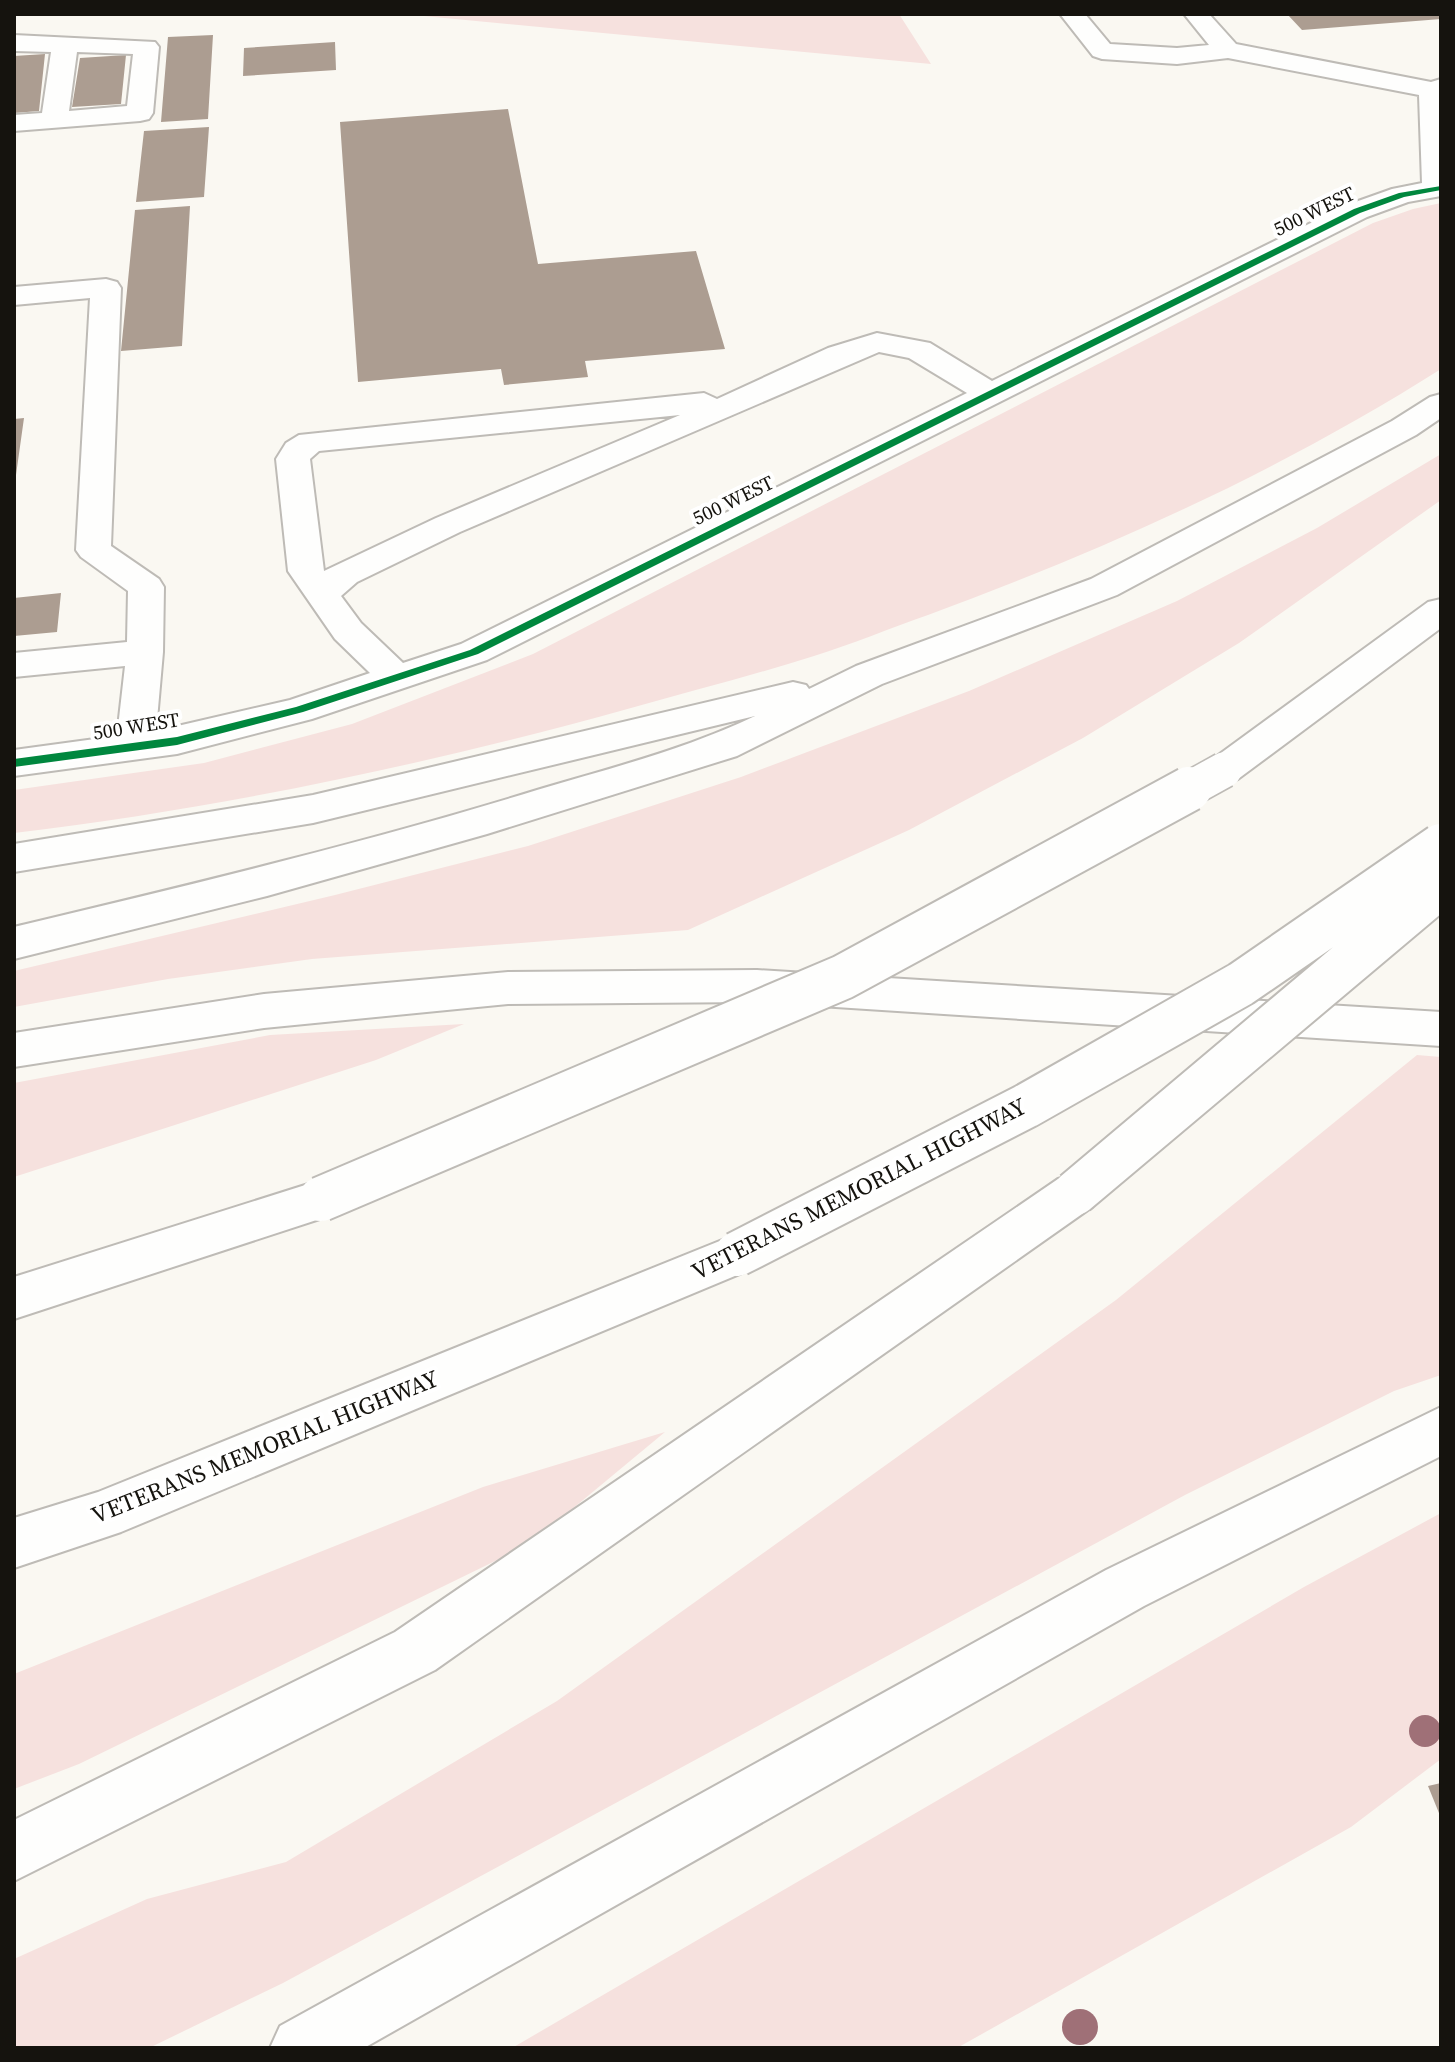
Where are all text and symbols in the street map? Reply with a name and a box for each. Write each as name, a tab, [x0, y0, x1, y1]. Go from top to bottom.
street label: 500 WEST	[1269, 179, 1359, 243]
street label: 500 WEST	[688, 468, 778, 532]
street label: 500 WEST	[91, 705, 181, 747]
street label: VETERANS MEMORIAL HIGHWAY	[686, 1089, 1032, 1288]
street label: VETERANS MEMORIAL HIGHWAY	[86, 1362, 443, 1531]

